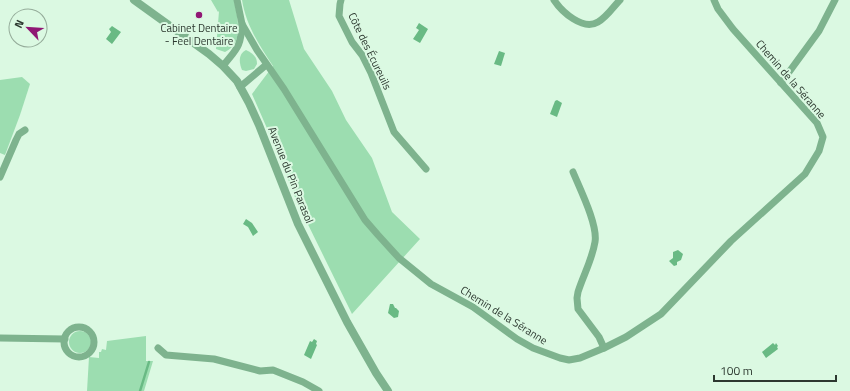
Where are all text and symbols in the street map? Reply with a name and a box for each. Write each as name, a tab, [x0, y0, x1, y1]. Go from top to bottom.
north arrow	[8, 8, 48, 48]
marker: Cabinet Dentaire - Feel Dentaire	[194, 10, 204, 20]
street label: Côte des Écureuils	[344, 10, 396, 92]
text: N	[10, 17, 28, 31]
place label: Cabinet Dentaire - Feel Dentaire	[161, 20, 238, 49]
street label: Chemin de la Séranne	[752, 36, 830, 122]
street label: Avenue du Pin Parasol	[264, 124, 318, 226]
street label: Chemin de la Séranne	[457, 282, 551, 348]
scale bar	[714, 357, 836, 383]
text: 100 m	[720, 361, 753, 380]

